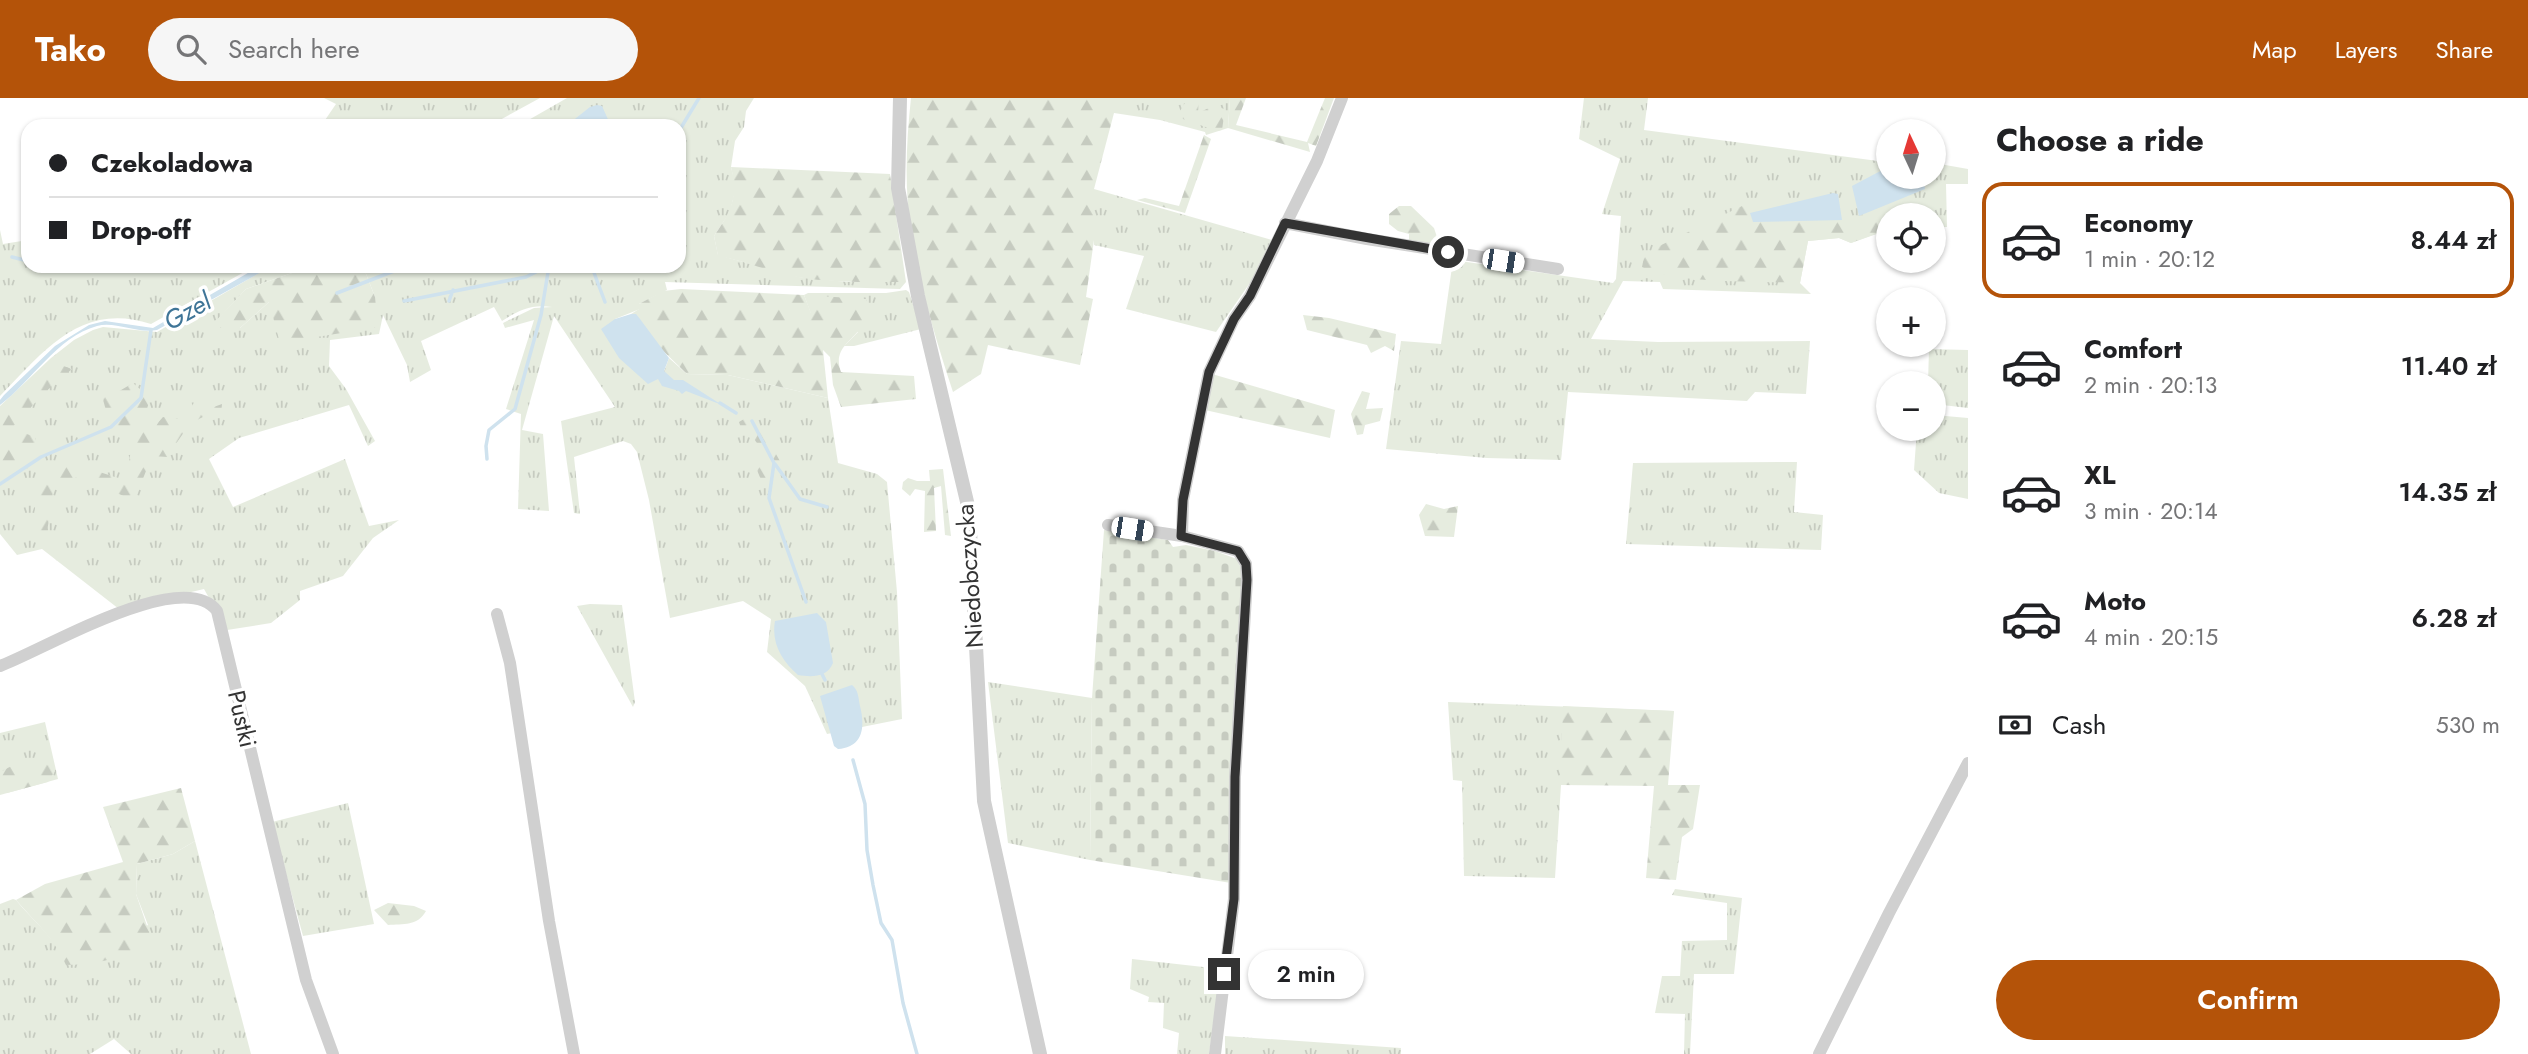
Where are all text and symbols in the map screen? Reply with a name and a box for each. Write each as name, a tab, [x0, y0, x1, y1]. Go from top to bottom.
search box	[148, 18, 638, 81]
text: Tako	[35, 26, 106, 73]
icon: search	[172, 30, 210, 68]
text: Search here	[228, 30, 360, 68]
text: Map	[2252, 32, 2297, 67]
text: Layers	[2335, 32, 2397, 67]
text: Share	[2435, 32, 2493, 67]
text: Choose a ride	[1996, 117, 2204, 163]
north arrow	[1876, 119, 1946, 189]
map controls	[1876, 119, 1946, 441]
text: Czekoladowa	[91, 144, 253, 182]
button: locate	[1876, 203, 1946, 273]
text: Economy	[2084, 204, 2193, 242]
icon: car	[2000, 209, 2063, 272]
text: Drop-off	[91, 211, 191, 249]
text: 8.44 zł	[2411, 221, 2496, 259]
route start	[1432, 236, 1464, 268]
text: 1 min · 20:12	[2084, 242, 2215, 276]
car	[1481, 247, 1526, 275]
water label: Gzel	[156, 282, 219, 340]
button: +	[1876, 287, 1946, 357]
text: Comfort	[2084, 330, 2182, 368]
icon: car	[2000, 335, 2063, 398]
text: 11.40 zł	[2401, 347, 2496, 385]
text: 2 min · 20:13	[2084, 368, 2217, 402]
button: −	[1876, 371, 1946, 441]
text: XL	[2084, 456, 2116, 494]
icon: car	[2000, 461, 2063, 524]
text: 14.35 zł	[2399, 473, 2496, 511]
text: 3 min · 20:14	[2084, 494, 2218, 528]
street label: Niedobczycka	[947, 503, 992, 649]
car	[1110, 515, 1155, 543]
text: Moto	[2084, 582, 2146, 620]
icon: car	[2000, 587, 2063, 650]
text: 6.28 zł	[2412, 599, 2496, 637]
text: 4 min · 20:15	[2084, 620, 2218, 654]
street label: Pustki	[219, 687, 266, 751]
icon: cash	[1996, 706, 2034, 744]
text: Cash	[2052, 706, 2106, 744]
text: 530 m	[2436, 708, 2500, 742]
callout: 2 min	[1248, 950, 1364, 998]
text: 2 min	[1276, 957, 1336, 991]
route end	[1208, 958, 1240, 990]
button: Confirm	[1996, 960, 2500, 1040]

